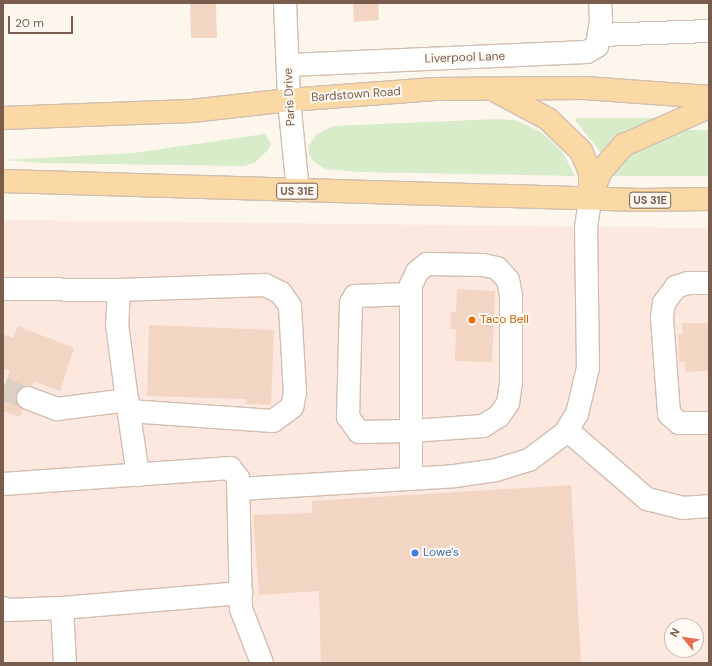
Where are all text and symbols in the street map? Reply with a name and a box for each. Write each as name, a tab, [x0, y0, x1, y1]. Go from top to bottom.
scale bar	[10, 8, 75, 34]
text: 20 m	[15, 15, 44, 31]
street label: Liverpool Lane	[424, 49, 506, 67]
street label: Paris Drive	[281, 68, 299, 126]
street label: Bardstown Road	[311, 85, 401, 105]
road number: US 31E	[276, 182, 318, 200]
road number: US 31E	[629, 191, 671, 209]
place label: Taco Bell	[480, 313, 529, 327]
marker: Taco Bell	[467, 315, 477, 325]
place label: Lowe's	[423, 546, 459, 560]
marker: Lowe's	[410, 548, 420, 558]
north arrow	[664, 618, 704, 658]
text: N	[666, 626, 683, 639]

